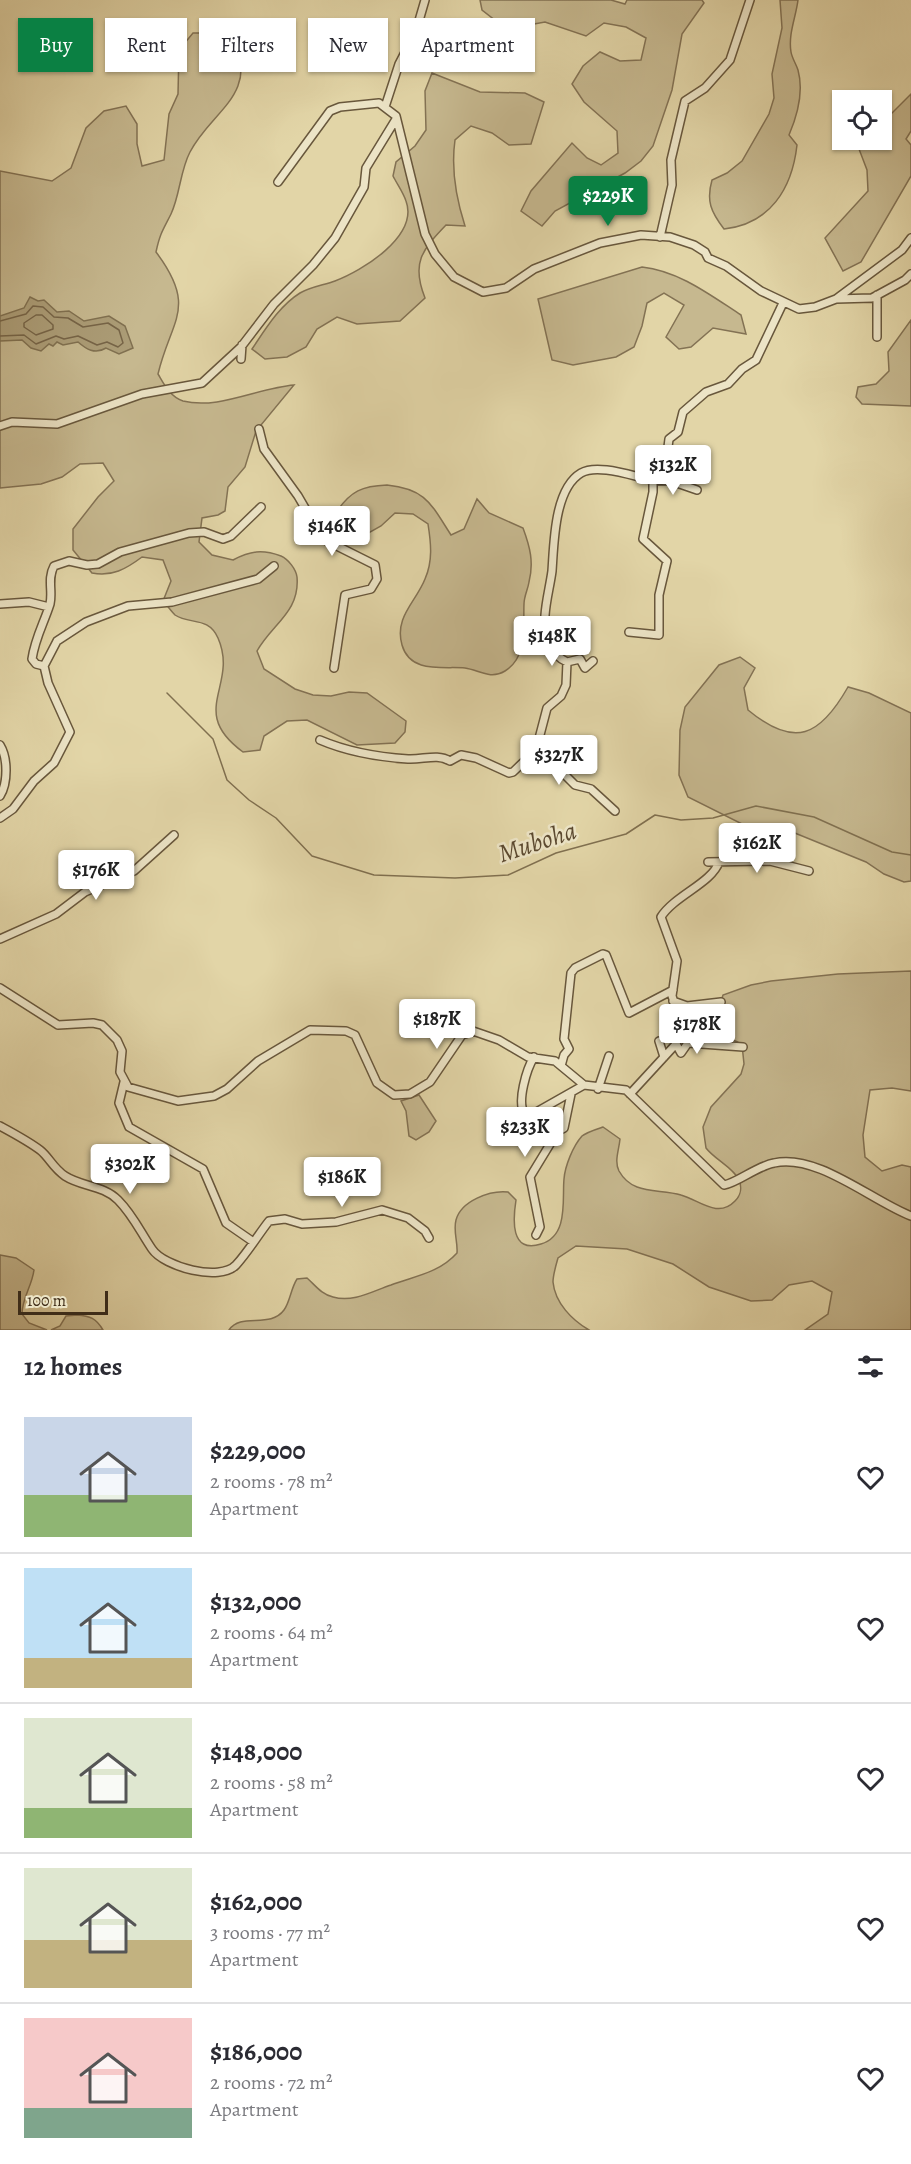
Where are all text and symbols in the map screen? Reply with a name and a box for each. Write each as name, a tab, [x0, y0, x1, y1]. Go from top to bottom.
chip: Buy	[18, 18, 93, 72]
chip: Rent	[105, 18, 187, 72]
chip: Filters	[199, 18, 296, 72]
chip: New	[308, 18, 388, 72]
chip: Apartment	[400, 18, 535, 72]
map controls	[832, 90, 892, 150]
button: locate	[832, 90, 892, 150]
pin: $229K	[566, 176, 650, 227]
text: $229K	[582, 182, 634, 209]
pin: $132K	[631, 445, 715, 496]
text: $132K	[649, 451, 697, 478]
pin: $146K	[290, 506, 374, 557]
text: $146K	[308, 512, 356, 539]
pin: $148K	[510, 616, 594, 667]
text: $148K	[528, 622, 576, 649]
pin: $327K	[517, 735, 601, 786]
text: $327K	[534, 741, 584, 768]
water label: Muboha	[493, 813, 581, 871]
pin: $162K	[715, 823, 799, 874]
text: $162K	[733, 829, 781, 856]
pin: $176K	[54, 850, 138, 901]
text: $176K	[72, 856, 120, 883]
pin: $187K	[395, 999, 479, 1050]
pin: $178K	[655, 1004, 739, 1055]
text: $187K	[413, 1005, 461, 1032]
text: $178K	[673, 1010, 721, 1037]
pin: $233K	[483, 1107, 567, 1158]
text: $233K	[500, 1113, 550, 1140]
pin: $302K	[88, 1144, 172, 1195]
text: $302K	[105, 1150, 155, 1177]
pin: $186K	[300, 1157, 384, 1208]
text: $186K	[318, 1163, 366, 1190]
scale bar	[18, 1288, 108, 1316]
text: 100 m	[27, 1290, 66, 1312]
text: 12 homes	[24, 1349, 122, 1384]
icon: filters	[854, 1350, 887, 1383]
text: $229,000	[210, 1433, 306, 1468]
icon: home	[72, 1441, 144, 1513]
icon: heart	[854, 1461, 887, 1494]
text: 2 rooms · 78 m²	[210, 1468, 333, 1495]
text: Apartment	[210, 1495, 299, 1522]
text: $132,000	[210, 1584, 301, 1619]
icon: home	[72, 1592, 144, 1664]
icon: heart	[854, 1612, 887, 1645]
text: 2 rooms · 64 m²	[210, 1619, 333, 1646]
text: Apartment	[210, 1646, 299, 1673]
text: $148,000	[210, 1734, 302, 1769]
icon: home	[72, 1742, 144, 1814]
icon: heart	[854, 1762, 887, 1795]
text: 2 rooms · 58 m²	[210, 1769, 333, 1796]
text: Apartment	[210, 1796, 299, 1823]
text: $162,000	[210, 1884, 302, 1919]
icon: home	[72, 1892, 144, 1964]
icon: heart	[854, 1912, 887, 1945]
text: 3 rooms · 77 m²	[210, 1919, 330, 1946]
text: Apartment	[210, 1946, 299, 1973]
text: $186,000	[210, 2034, 302, 2069]
icon: home	[72, 2042, 144, 2114]
icon: heart	[854, 2062, 887, 2095]
text: 2 rooms · 72 m²	[210, 2069, 332, 2096]
text: Apartment	[210, 2096, 299, 2123]

